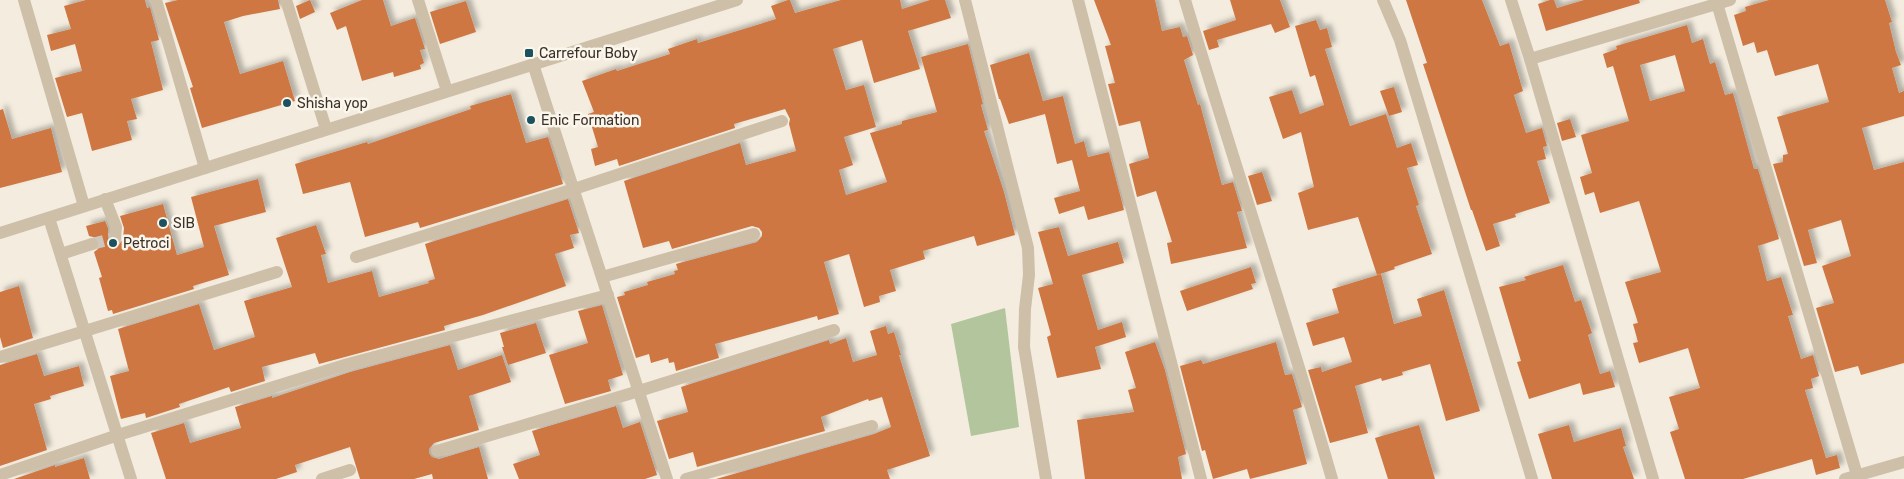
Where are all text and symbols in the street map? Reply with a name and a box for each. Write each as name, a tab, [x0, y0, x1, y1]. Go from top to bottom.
place label: Carrefour Boby	[539, 45, 638, 62]
marker: Carrefour Boby	[523, 47, 535, 59]
place label: Shisha yop	[297, 95, 368, 112]
marker: Shisha yop	[281, 97, 293, 109]
place label: Enic Formation	[541, 112, 639, 129]
marker: Enic Formation	[525, 114, 537, 126]
place label: SIB	[173, 215, 195, 232]
marker: SIB	[157, 217, 169, 229]
place label: Petroci	[123, 235, 170, 252]
marker: Petroci	[107, 237, 119, 249]

